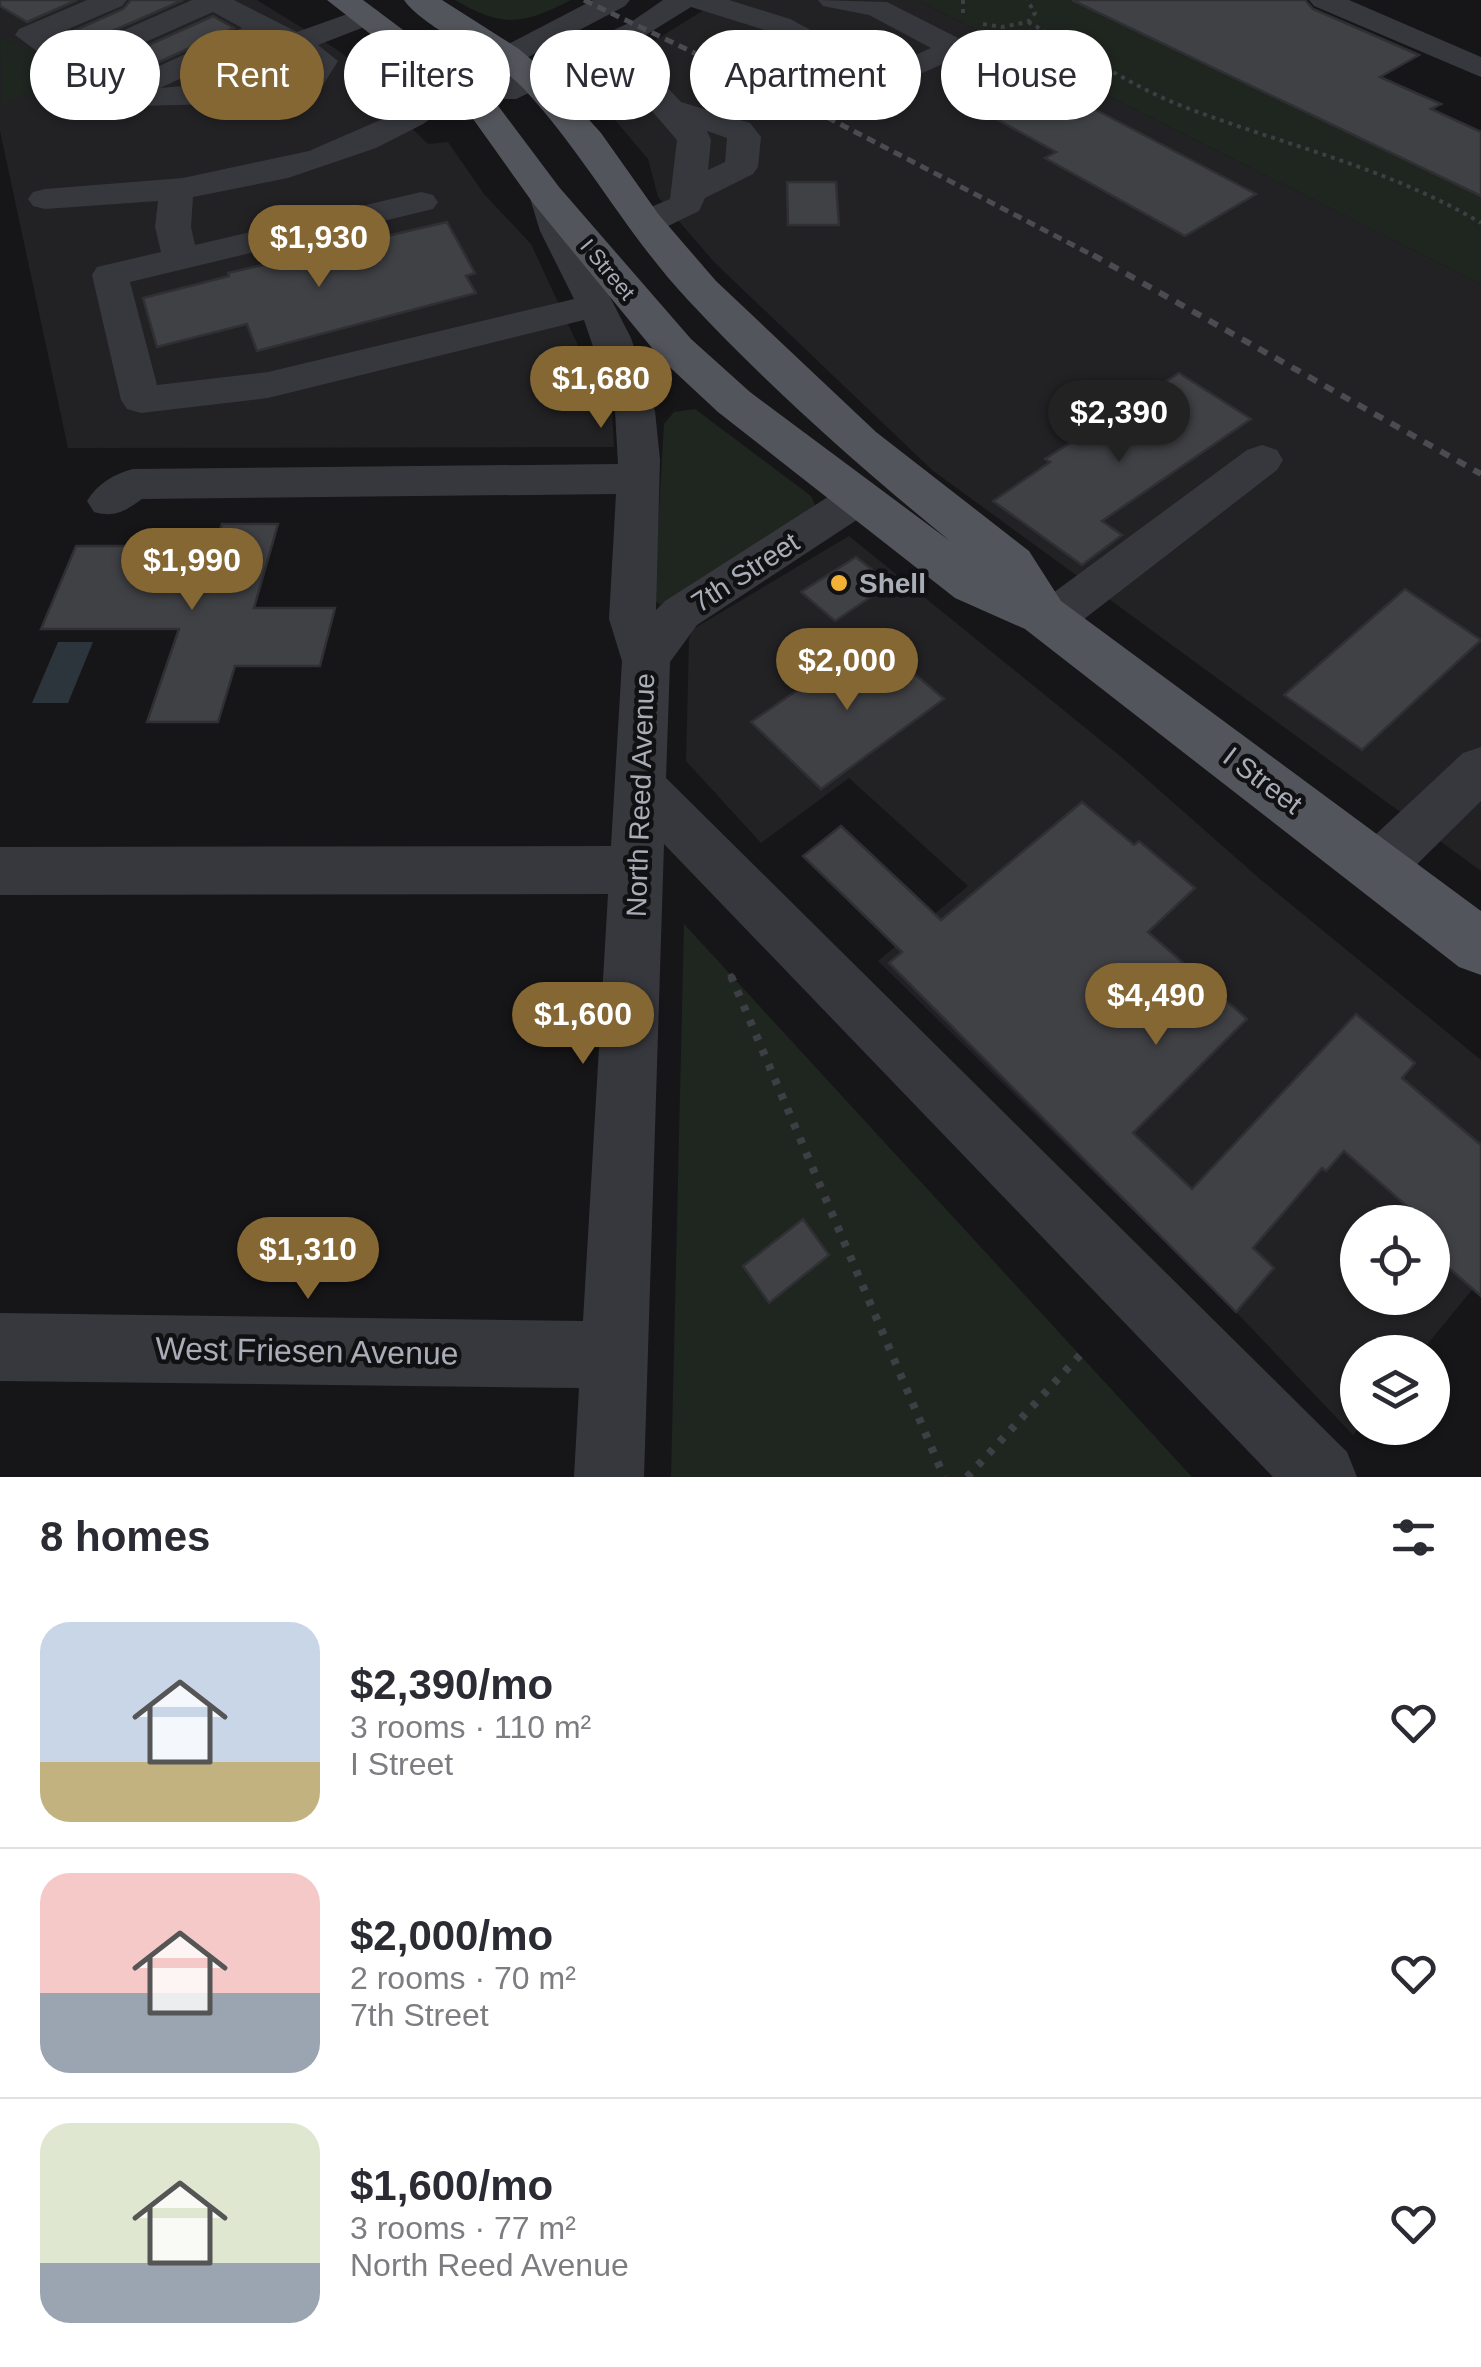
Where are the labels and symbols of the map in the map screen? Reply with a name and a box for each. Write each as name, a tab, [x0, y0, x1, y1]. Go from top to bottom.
pin: $1,930	[238, 205, 400, 290]
street label: I Street	[575, 234, 640, 305]
pin: $1,680	[520, 346, 682, 431]
pin: $2,390	[1038, 380, 1200, 465]
street label: 7th Street	[686, 526, 805, 618]
pin: $1,990	[111, 528, 273, 613]
place label: Shell	[859, 568, 926, 599]
marker: Shell	[828, 572, 850, 594]
pin: $2,000	[766, 628, 928, 713]
street label: North Reed Avenue	[621, 673, 660, 917]
street label: I Street	[1217, 741, 1308, 820]
pin: $4,490	[1075, 963, 1237, 1048]
pin: $1,600	[502, 982, 664, 1067]
pin: $1,310	[227, 1217, 389, 1302]
street label: West Friesen Avenue	[155, 1330, 459, 1372]

